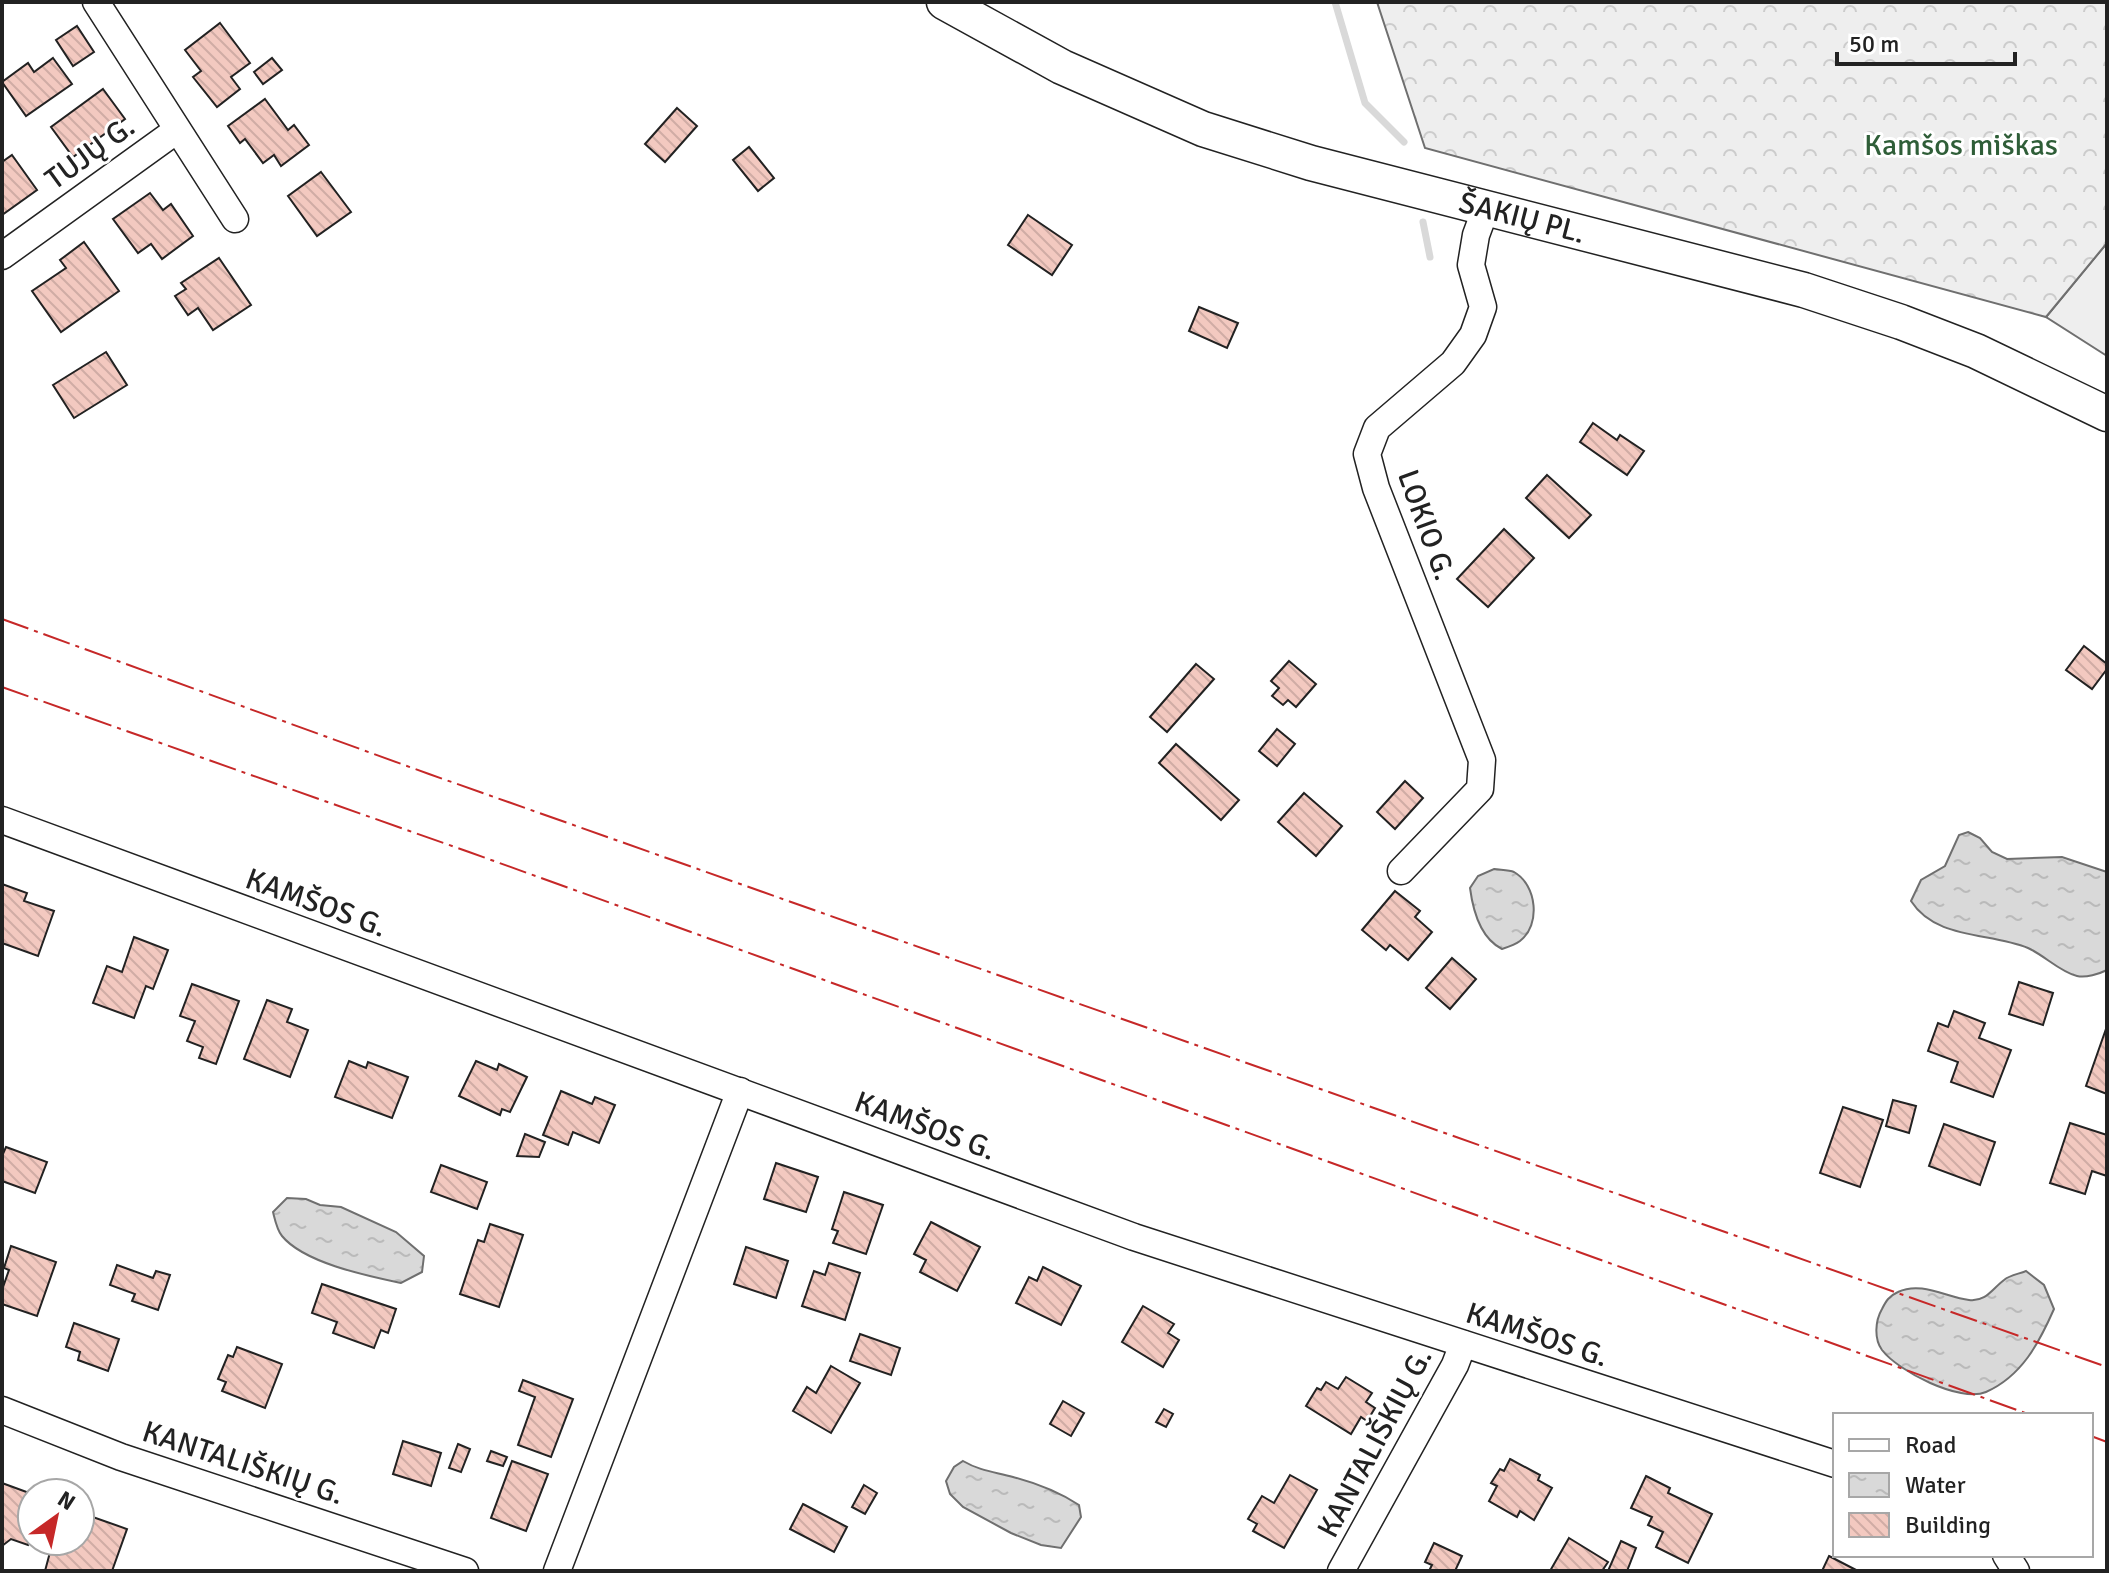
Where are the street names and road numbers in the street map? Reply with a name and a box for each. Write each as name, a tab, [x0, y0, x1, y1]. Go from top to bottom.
street label: TUJŲ G.	[38, 108, 142, 198]
street label: ŠAKIŲ PL.	[1455, 183, 1589, 251]
street label: LOKIO G.	[1389, 465, 1463, 585]
street label: KAMŠOS G.	[241, 860, 391, 946]
street label: KAMŠOS G.	[850, 1083, 1000, 1169]
street label: KAMŠOS G.	[1461, 1295, 1613, 1375]
street label: KANTALIŠKIŲ G.	[1310, 1342, 1440, 1544]
street label: KANTALIŠKIŲ G.	[138, 1413, 348, 1513]

